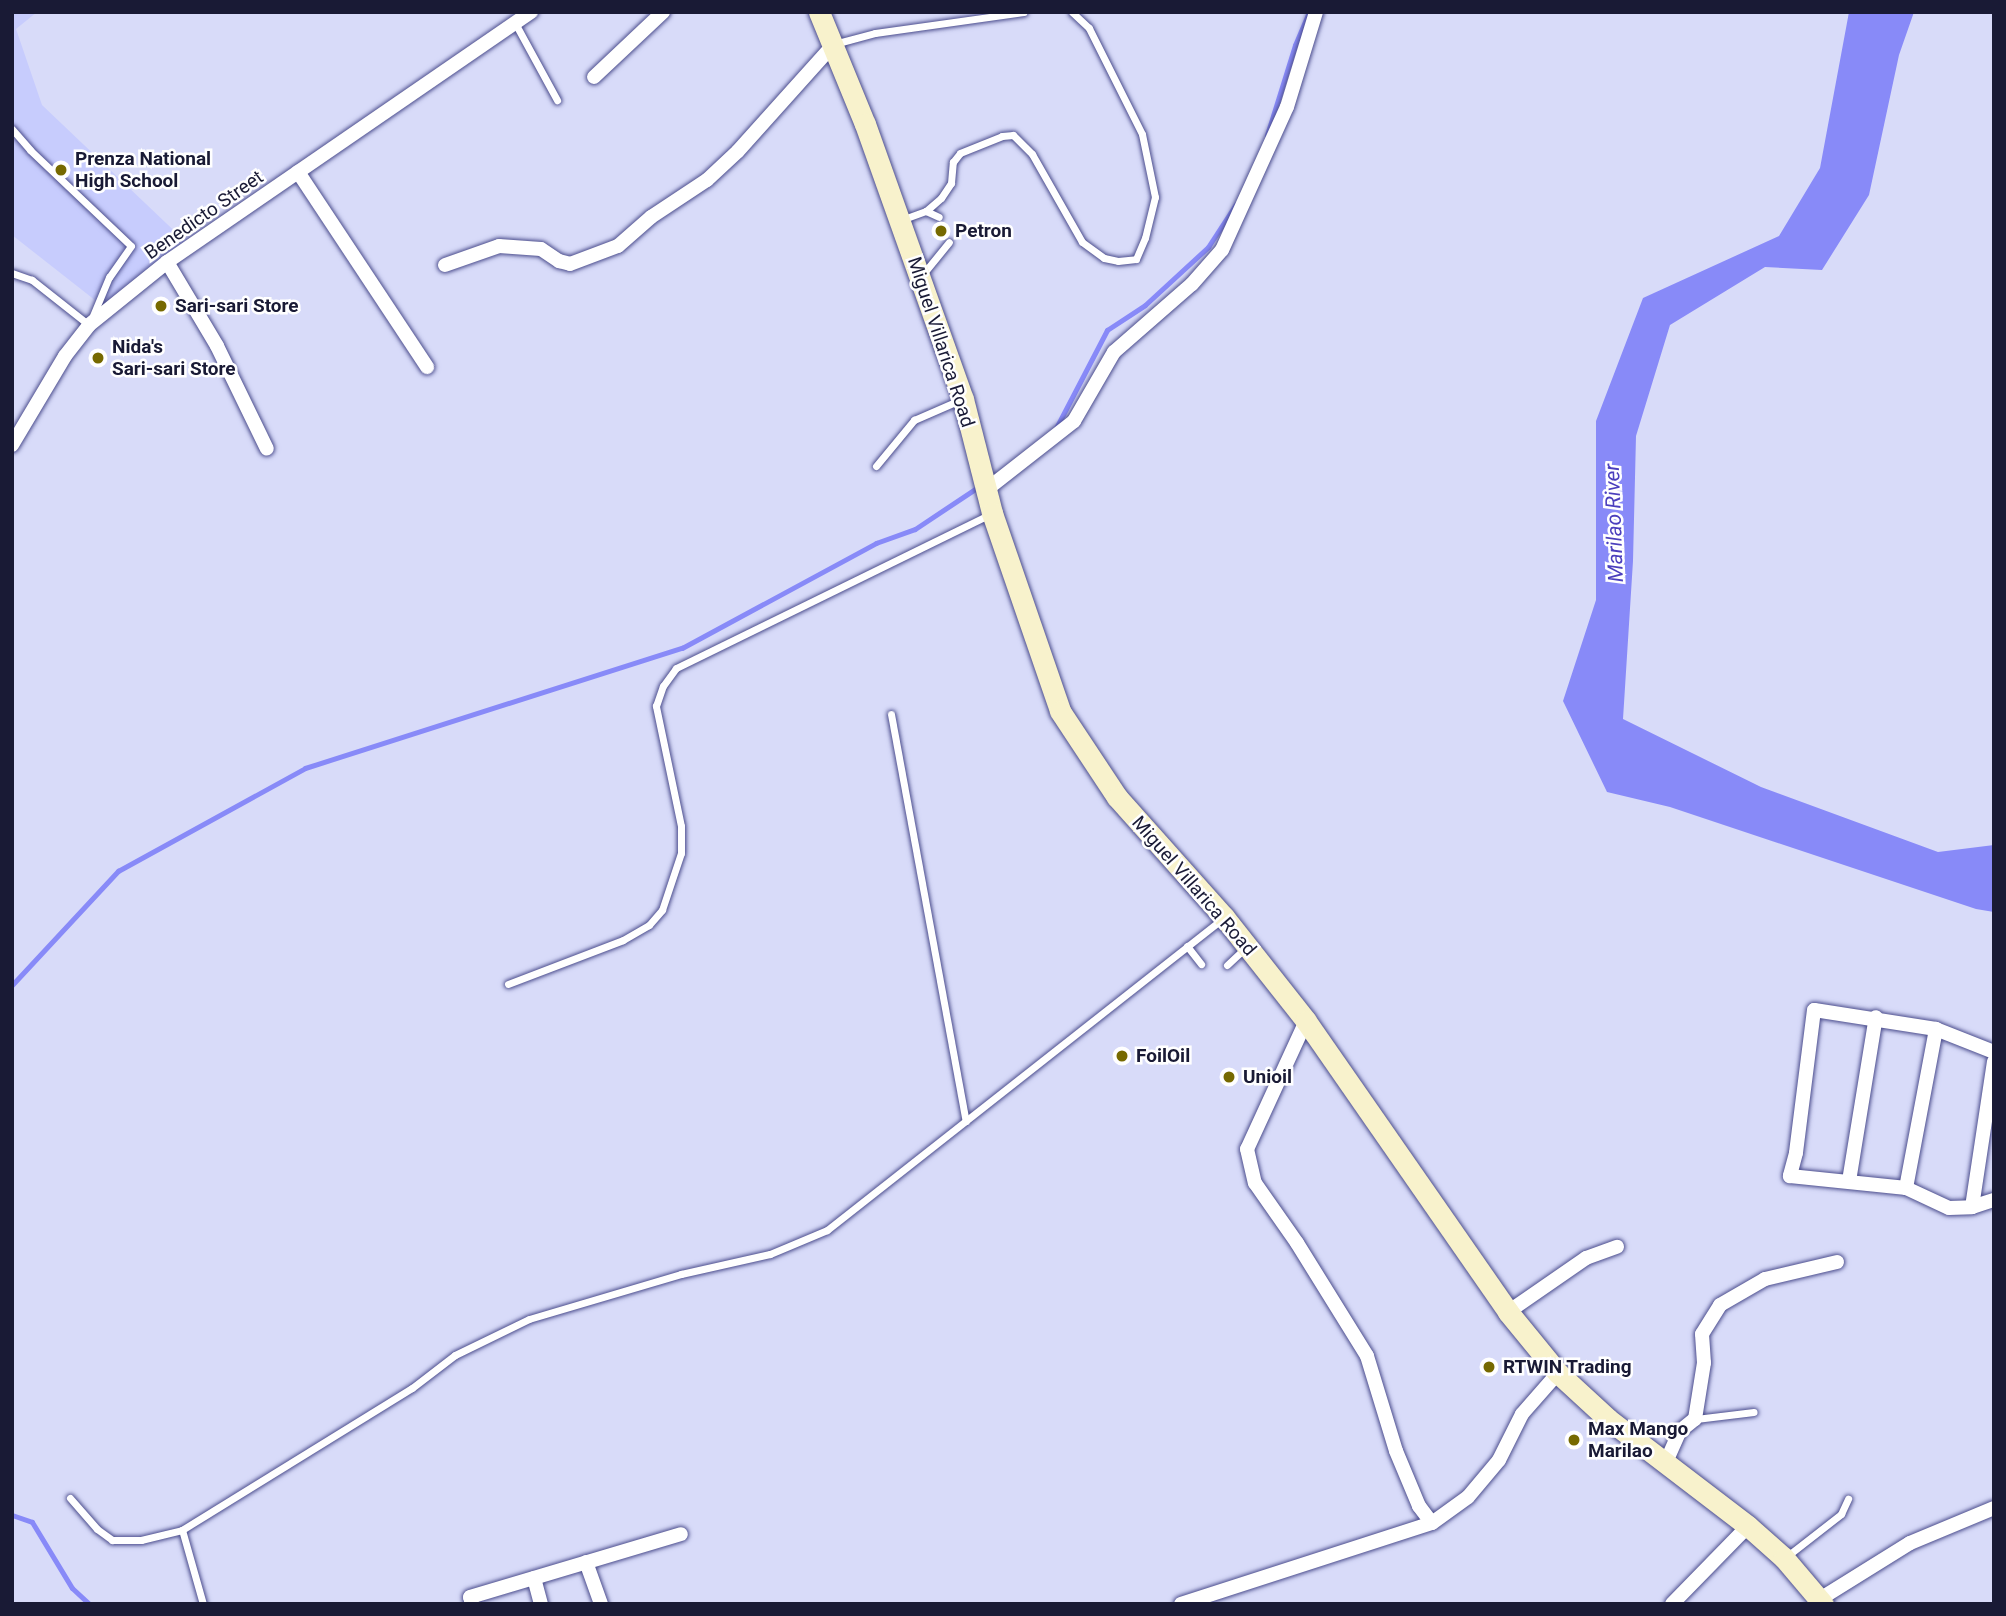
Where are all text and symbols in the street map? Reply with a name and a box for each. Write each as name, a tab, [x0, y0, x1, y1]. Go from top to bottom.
place label: Prenza National High School	[75, 148, 211, 192]
marker: Prenza National High School	[53, 162, 69, 178]
street label: Benedicto Street	[140, 166, 268, 264]
place label: Petron	[955, 220, 1012, 242]
marker: Petron	[933, 223, 949, 239]
street label: Miguel Villarica Road	[903, 254, 979, 430]
place label: Sari-sari Store	[175, 295, 299, 317]
marker: Sari-sari Store	[153, 298, 169, 314]
place label: Nida's Sari-sari Store	[112, 336, 236, 380]
marker: Nida's Sari-sari Store	[90, 350, 106, 366]
water label: Marilao River	[1599, 463, 1629, 583]
street label: Miguel Villarica Road	[1127, 811, 1261, 961]
place label: FoilOil	[1136, 1045, 1190, 1067]
marker: FoilOil	[1114, 1048, 1130, 1064]
place label: Unioil	[1243, 1066, 1292, 1088]
marker: Unioil	[1221, 1069, 1237, 1085]
place label: RTWIN Trading	[1503, 1356, 1632, 1378]
marker: RTWIN Trading	[1481, 1359, 1497, 1375]
place label: Max Mango Marilao	[1588, 1418, 1688, 1462]
marker: Max Mango Marilao	[1566, 1432, 1582, 1448]

